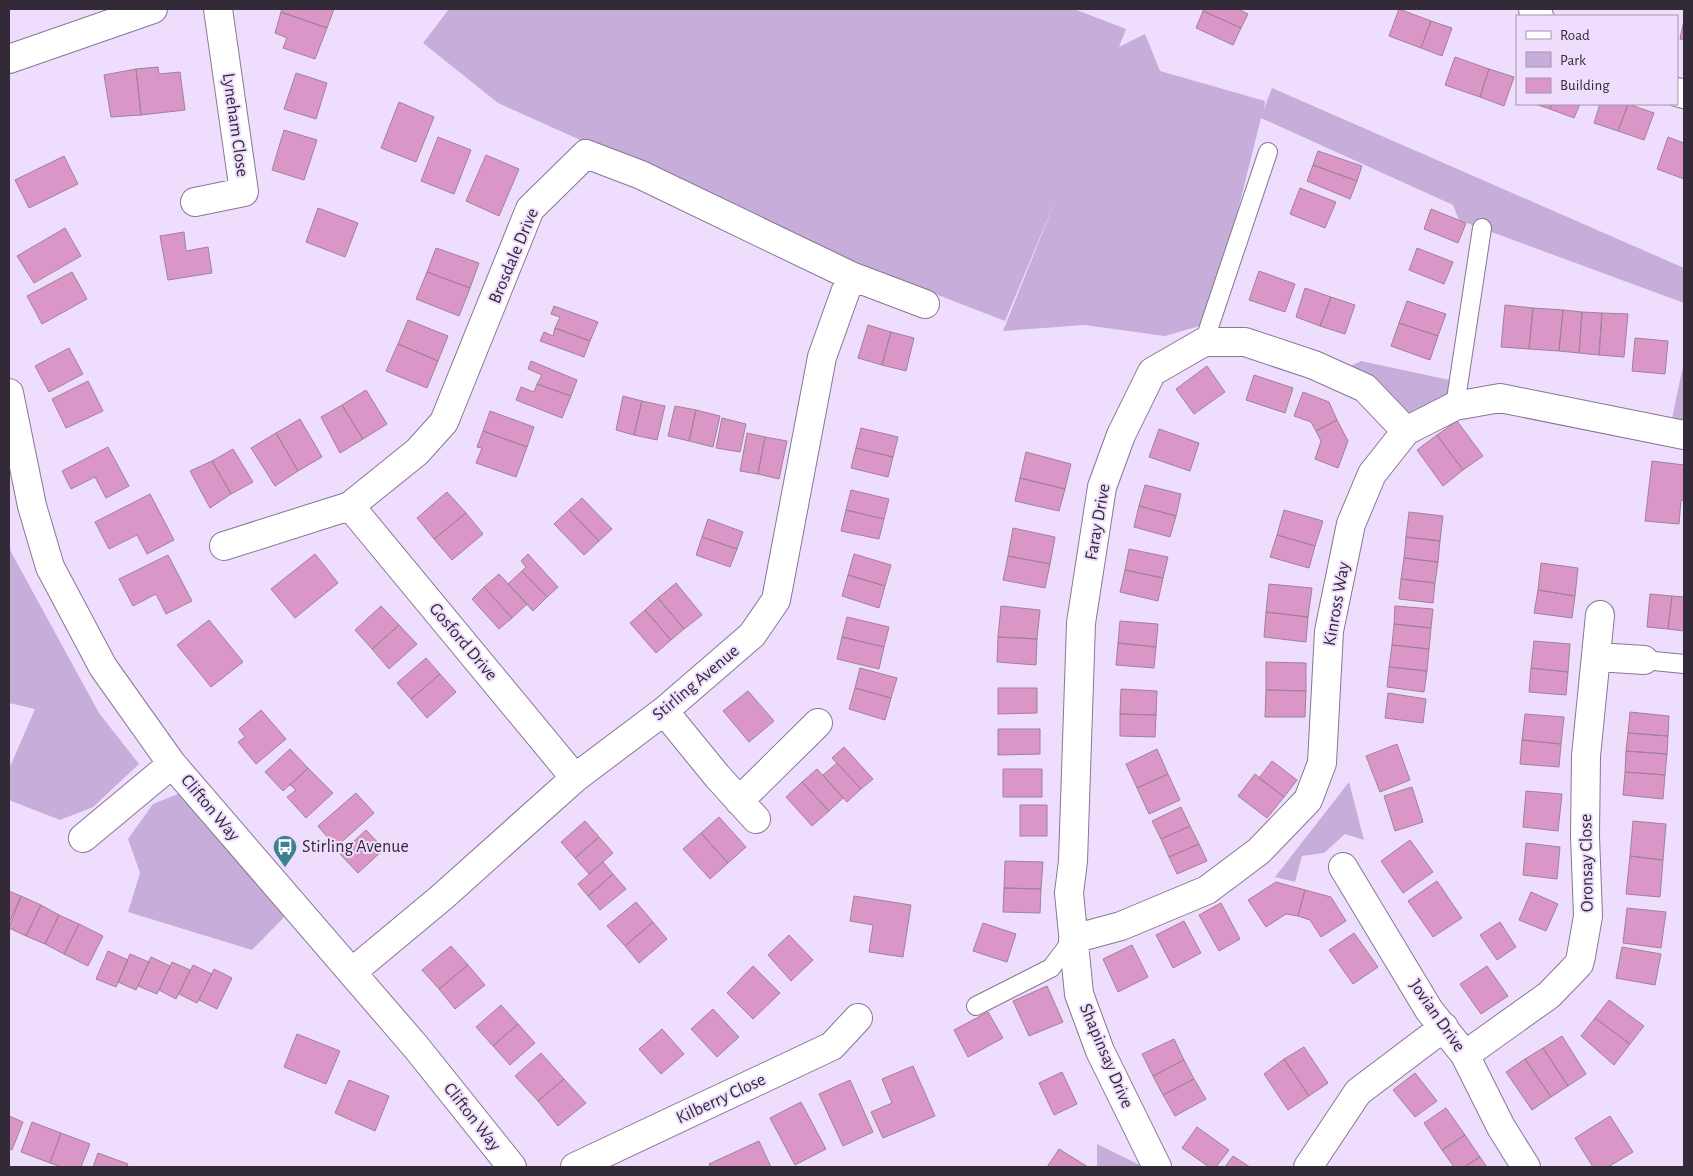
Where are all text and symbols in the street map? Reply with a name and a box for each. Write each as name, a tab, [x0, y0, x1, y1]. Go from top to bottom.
legend	[1516, 15, 1678, 105]
text: Road	[1560, 28, 1590, 43]
text: Park	[1560, 53, 1586, 68]
street label: Lyneham Close	[219, 72, 251, 178]
text: Building	[1560, 78, 1610, 93]
street label: Brosdale Drive	[486, 206, 542, 306]
street label: Faray Drive	[1082, 482, 1114, 562]
street label: Kinross Way	[1321, 560, 1353, 647]
street label: Gosford Drive	[425, 600, 501, 684]
street label: Stirling Avenue	[649, 642, 743, 724]
street label: Clifton Way	[177, 771, 243, 845]
street label: Oronsay Close	[1577, 814, 1597, 912]
bus stop icon: Stirling Avenue	[272, 834, 298, 868]
place label: Stirling Avenue	[302, 838, 409, 856]
street label: Jovian Drive	[1406, 977, 1468, 1055]
street label: Shapinsay Drive	[1076, 1001, 1136, 1111]
street label: Kilberry Close	[674, 1070, 768, 1128]
street label: Clifton Way	[440, 1080, 504, 1155]

